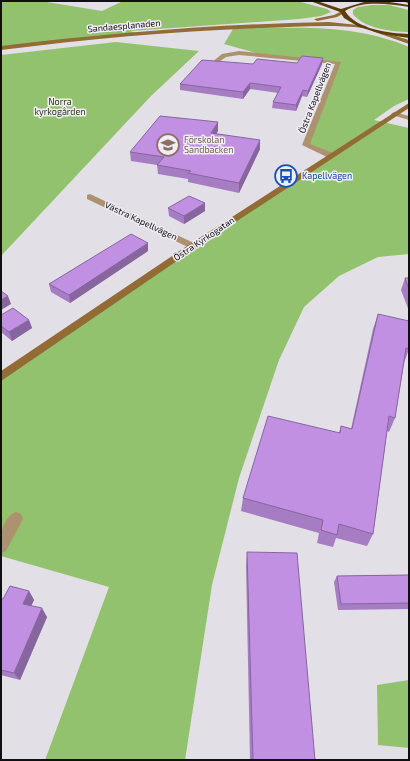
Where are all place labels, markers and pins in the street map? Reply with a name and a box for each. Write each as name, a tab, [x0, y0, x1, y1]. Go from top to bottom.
school or university icon: Förskolan Sandbacken	[155, 132, 181, 158]
place label: Förskolan Sandbacken	[184, 134, 233, 155]
bus stop icon: Kapellvägen	[273, 163, 299, 189]
place label: Kapellvägen	[302, 170, 352, 181]

